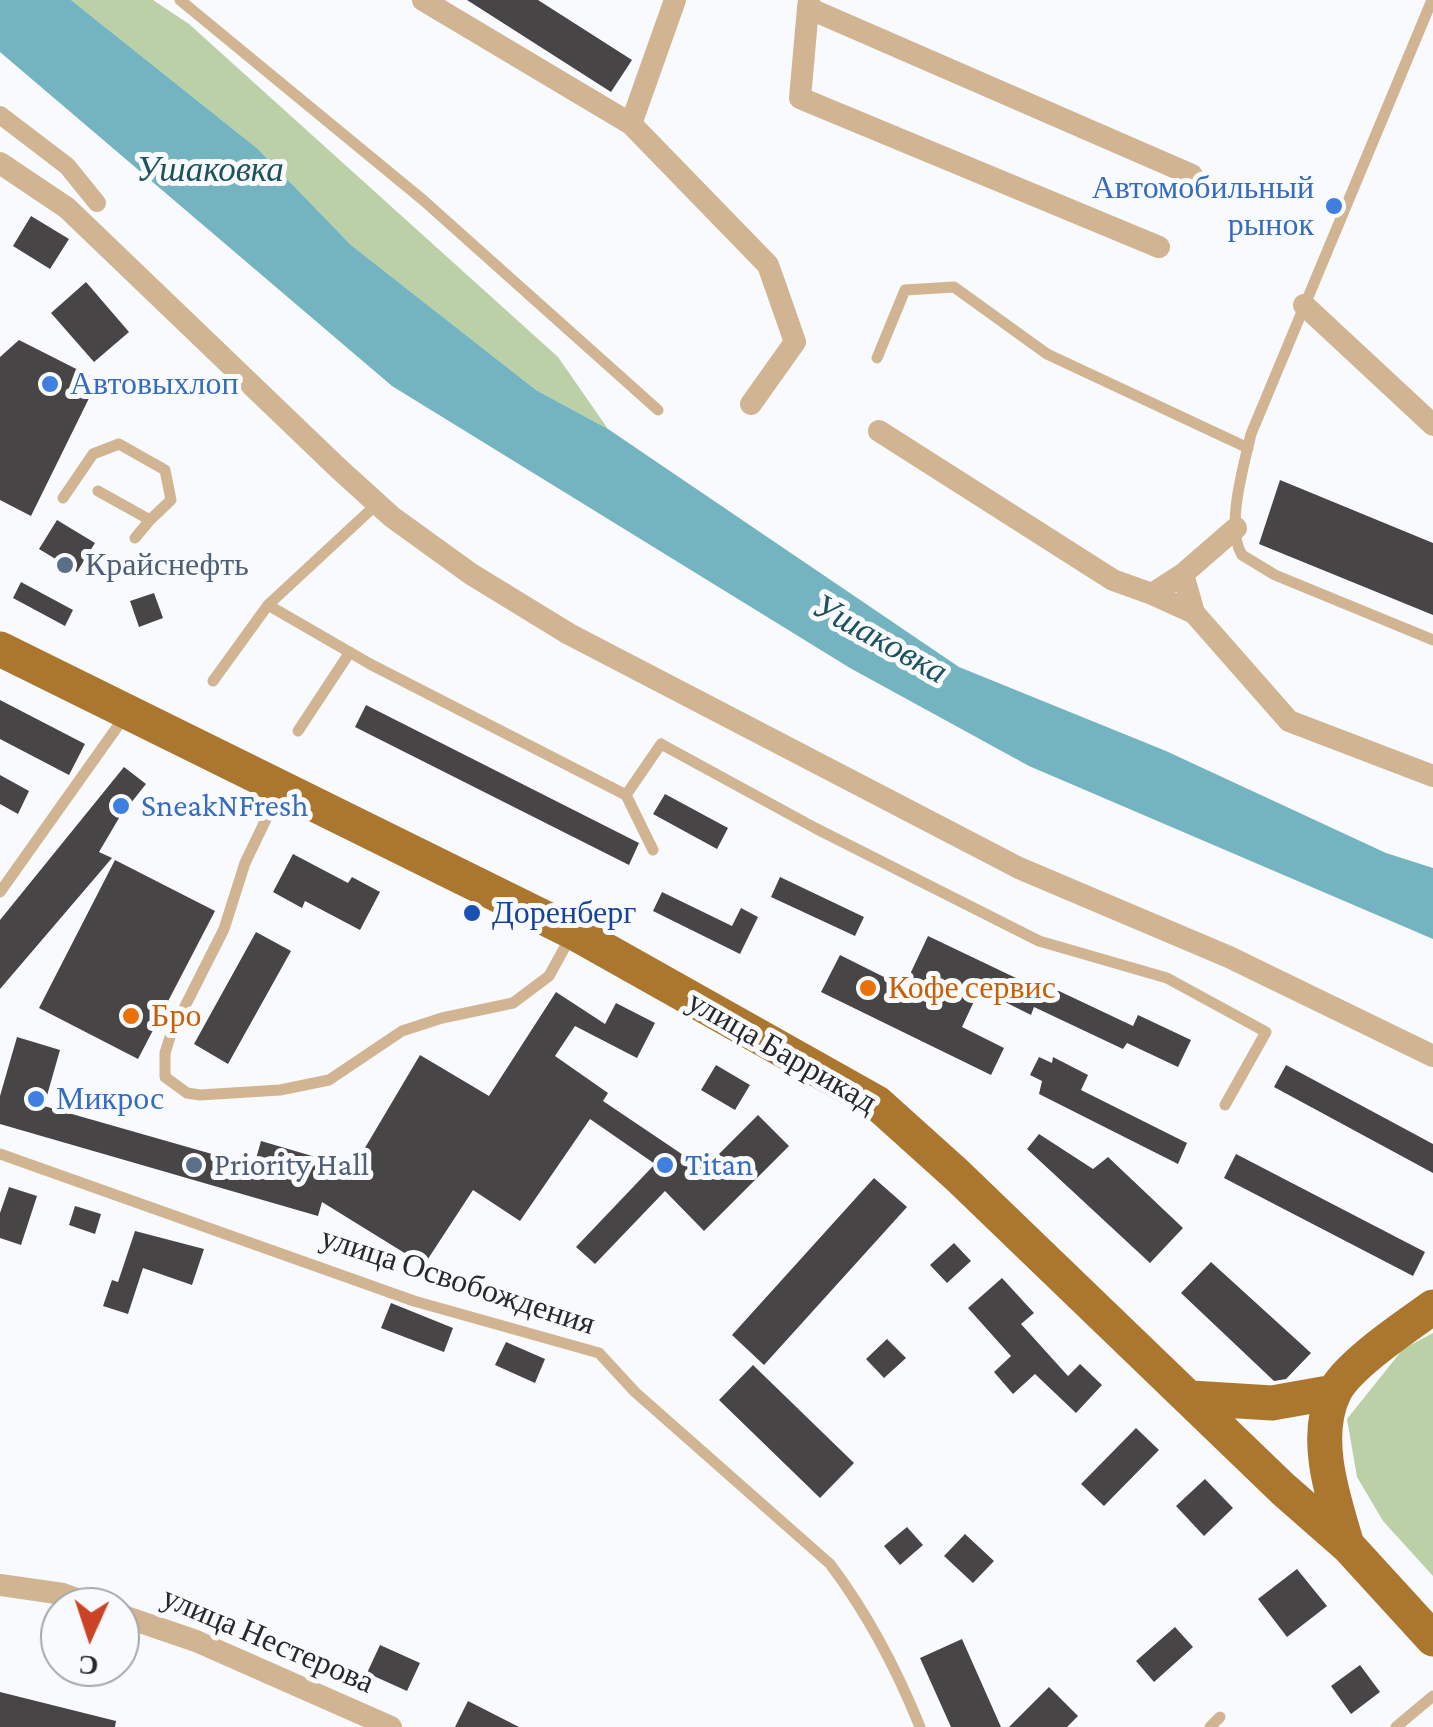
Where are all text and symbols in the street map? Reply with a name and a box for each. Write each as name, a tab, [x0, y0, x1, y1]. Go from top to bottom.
water label: Ушаковка	[136, 149, 284, 191]
place label: Автомобильный рынок	[1092, 169, 1314, 244]
marker: Автомобильный рынок	[1323, 195, 1345, 217]
place label: Автовыхлоп	[70, 365, 239, 403]
marker: Автовыхлоп	[39, 373, 61, 395]
place label: Крайснефть	[85, 546, 249, 584]
marker: Крайснефть	[54, 554, 76, 576]
water label: Ушаковка	[805, 585, 955, 693]
place label: SneakNFresh	[141, 787, 308, 825]
marker: SneakNFresh	[110, 795, 132, 817]
place label: Доренберг	[492, 894, 636, 932]
marker: Доренберг	[461, 902, 483, 924]
place label: Кофе сервис	[888, 969, 1056, 1007]
marker: Кофе сервис	[857, 977, 879, 999]
street label: улица Баррикад	[680, 982, 884, 1122]
place label: Бро	[151, 997, 201, 1035]
marker: Бро	[120, 1005, 142, 1027]
place label: Микрос	[56, 1080, 164, 1118]
marker: Микрос	[25, 1088, 47, 1110]
place label: Priority Hall	[214, 1146, 369, 1184]
place label: Titan	[685, 1146, 753, 1184]
marker: Priority Hall	[183, 1154, 205, 1176]
marker: Titan	[654, 1154, 676, 1176]
street label: улица Освобождения	[316, 1219, 600, 1343]
street label: улица Нестерова	[156, 1578, 380, 1702]
north arrow	[40, 1587, 140, 1687]
text: С	[78, 1649, 99, 1681]

